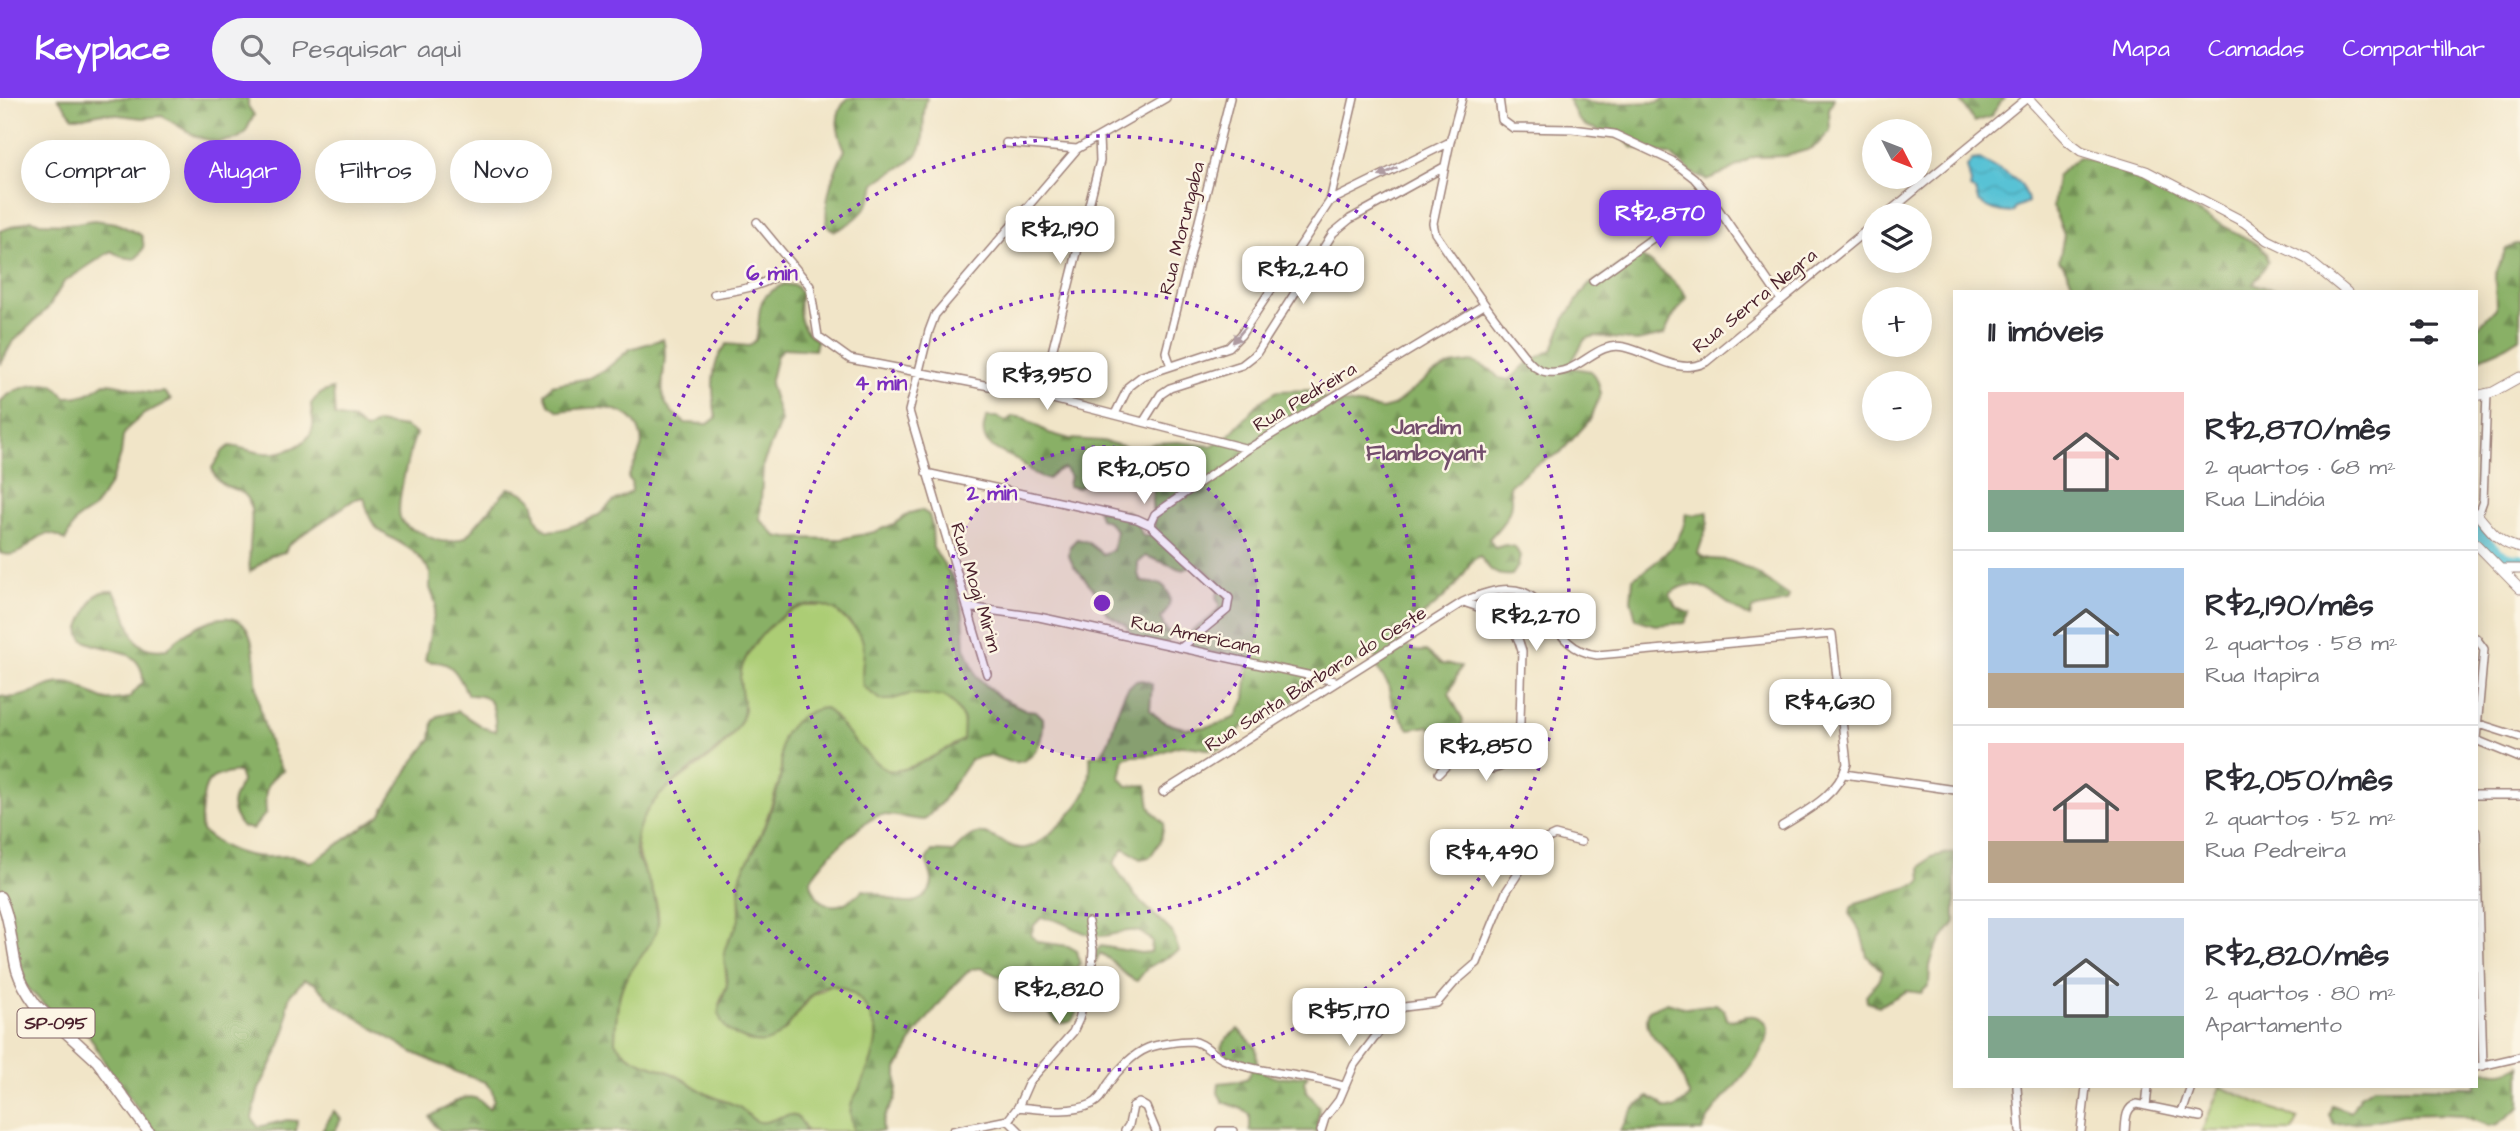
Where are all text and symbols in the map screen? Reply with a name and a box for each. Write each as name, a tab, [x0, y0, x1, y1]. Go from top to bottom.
search box	[212, 18, 702, 81]
text: Keyplace	[35, 26, 170, 72]
icon: search	[236, 30, 274, 68]
text: Pesquisar aqui	[292, 31, 461, 67]
text: Mapa	[2112, 32, 2170, 66]
text: Camadas	[2208, 32, 2305, 66]
text: Compartilhar	[2343, 32, 2485, 66]
north arrow	[1862, 119, 1932, 189]
map controls	[1862, 119, 1932, 441]
chip: Comprar	[21, 140, 170, 203]
chip: Alugar	[184, 140, 301, 203]
chip: Filtros	[315, 140, 436, 203]
chip: Novo	[450, 140, 552, 203]
street label: Rua Morungaba	[1153, 159, 1213, 298]
one-way arrow	[1378, 167, 1398, 178]
pin: R$2,870	[1595, 190, 1725, 250]
text: R$2,870	[1615, 197, 1705, 229]
button: layers	[1862, 203, 1932, 273]
pin: R$2,190	[995, 206, 1125, 266]
text: R$2,190	[1022, 213, 1099, 245]
street label: Rua Serra Negra	[1687, 242, 1824, 361]
pin: R$2,240	[1238, 246, 1368, 306]
text: R$2,240	[1258, 253, 1348, 285]
text: 6 min	[746, 259, 798, 288]
button: +	[1862, 287, 1932, 357]
text: 11 imóveis	[1988, 311, 2104, 353]
icon: filters	[2405, 313, 2443, 351]
one-way arrow	[1232, 326, 1247, 344]
pin: R$3,950	[982, 352, 1112, 412]
street label: Rua Pedreira	[1248, 356, 1362, 439]
text: R$3,950	[1003, 359, 1091, 391]
text: 4 min	[855, 369, 908, 398]
button: −	[1862, 371, 1932, 441]
text: R$2,870/mês	[2205, 409, 2391, 451]
district label: Jardim Flamboyant	[1366, 411, 1487, 471]
icon: home	[2044, 420, 2128, 504]
pin: R$2,050	[1079, 446, 1209, 506]
text: 2 quartos · 68 m²	[2205, 451, 2396, 483]
text: R$2,050	[1098, 453, 1190, 485]
text: 2 min	[966, 479, 1018, 508]
text: Rua Lindóia	[2205, 483, 2325, 515]
street label: Rua Mogi Mirim	[942, 519, 1008, 656]
text: R$2,190/mês	[2205, 585, 2374, 627]
centre of rings	[1090, 591, 1114, 615]
pin: R$2,270	[1471, 594, 1601, 653]
icon: home	[2044, 596, 2128, 680]
street label: Rua Santa Bárbara do Oeste	[1200, 600, 1432, 759]
text: R$2,270	[1492, 600, 1580, 632]
street label: Rua Americana	[1128, 609, 1263, 662]
text: 2 quartos · 58 m²	[2205, 627, 2398, 659]
text: Rua Itapira	[2205, 659, 2319, 691]
pin: R$4,630	[1765, 680, 1895, 739]
text: R$4,630	[1785, 686, 1875, 718]
pin: R$2,850	[1421, 724, 1551, 783]
text: R$2,850	[1440, 730, 1532, 762]
text: R$2,050/mês	[2205, 760, 2393, 802]
icon: home	[2044, 771, 2128, 855]
text: 2 quartos · 52 m²	[2205, 802, 2396, 834]
pin: R$4,490	[1427, 830, 1557, 889]
text: Rua Pedreira	[2205, 834, 2346, 866]
text: R$4,490	[1446, 836, 1538, 868]
text: R$2,820/mês	[2205, 935, 2389, 977]
icon: home	[2044, 946, 2128, 1030]
pin: R$2,820	[994, 967, 1124, 1026]
text: R$2,820	[1014, 973, 1104, 1005]
text: 2 quartos · 80 m²	[2205, 977, 2396, 1009]
pin: R$5,170	[1284, 988, 1414, 1048]
text: R$5,170	[1308, 995, 1390, 1027]
road number: SP-095	[18, 1008, 94, 1038]
text: Apartamento	[2205, 1009, 2342, 1041]

